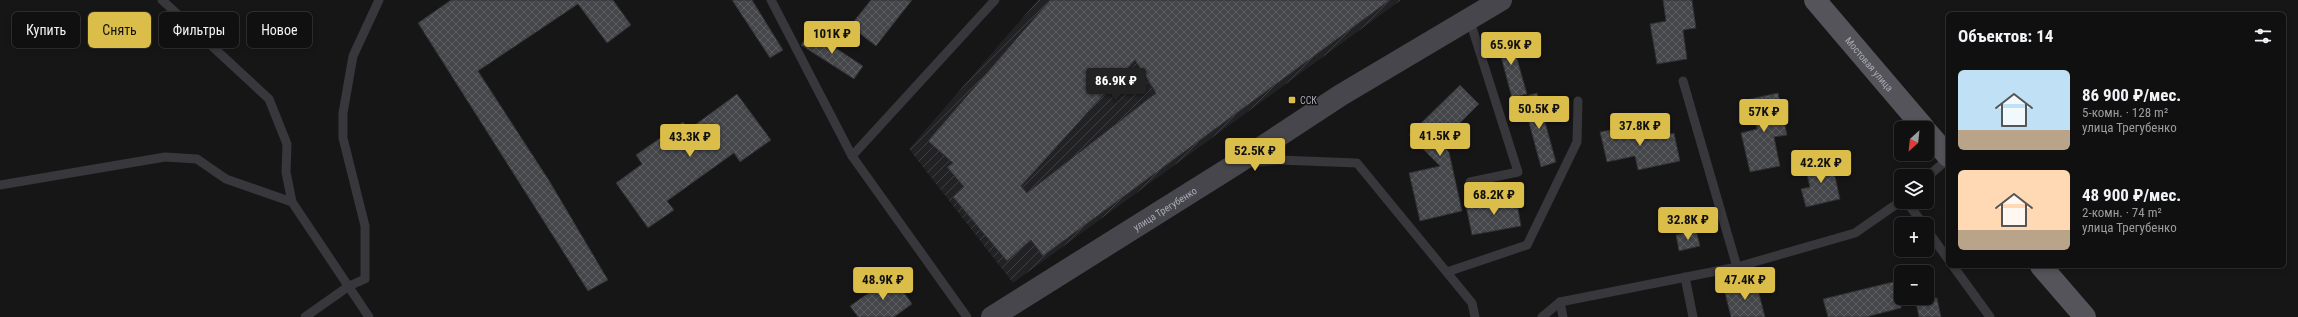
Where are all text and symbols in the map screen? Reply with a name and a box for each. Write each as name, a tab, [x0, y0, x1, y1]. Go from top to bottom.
chip: Купить	[12, 12, 80, 48]
chip: Снять	[88, 12, 151, 48]
chip: Фильтры	[159, 12, 239, 48]
chip: Новое	[247, 12, 312, 48]
pin: 101K ₽	[799, 21, 865, 55]
icon: filters	[2252, 25, 2274, 47]
text: 101K ₽	[813, 26, 851, 41]
text: Объектов: 14	[1958, 26, 2053, 46]
pin: 65.9K ₽	[1474, 32, 1548, 66]
street label: Мостовая улица	[1843, 35, 1895, 94]
text: 65.9K ₽	[1490, 37, 1532, 52]
pin: 86.9K ₽	[1079, 68, 1153, 102]
text: 86.9K ₽	[1095, 73, 1137, 88]
text: 86 900 ₽/мес.	[2082, 85, 2181, 105]
icon: home	[1990, 86, 2038, 134]
marker: ССК	[1287, 95, 1297, 105]
place label: ССК	[1300, 95, 1317, 106]
pin: 50.5K ₽	[1502, 96, 1576, 130]
pin: 57K ₽	[1736, 99, 1792, 133]
text: 50.5K ₽	[1518, 101, 1560, 116]
text: 57K ₽	[1748, 104, 1780, 119]
text: 5-комн. · 128 m²	[2082, 105, 2168, 120]
pin: 37.8K ₽	[1603, 113, 1677, 147]
text: 37.8K ₽	[1619, 118, 1661, 133]
text: улица Трегубенко	[2082, 120, 2177, 135]
north arrow	[1894, 121, 1934, 161]
map controls	[1894, 121, 1934, 305]
pin: 41.5K ₽	[1403, 123, 1477, 157]
pin: 43.3K ₽	[653, 124, 727, 158]
text: 41.5K ₽	[1419, 128, 1461, 143]
text: 43.3K ₽	[669, 129, 711, 144]
pin: 52.5K ₽	[1218, 138, 1292, 172]
text: 52.5K ₽	[1234, 143, 1276, 158]
pin: 42.2K ₽	[1784, 150, 1858, 184]
text: 42.2K ₽	[1800, 155, 1842, 170]
button: layers	[1894, 169, 1934, 209]
pin: 68.2K ₽	[1457, 182, 1531, 216]
street label: улица Трегубенко	[1131, 185, 1199, 233]
text: 48 900 ₽/мес.	[2082, 185, 2181, 205]
icon: home	[1990, 186, 2038, 234]
text: 68.2K ₽	[1473, 187, 1515, 202]
text: 2-комн. · 74 m²	[2082, 205, 2162, 220]
pin: 32.8K ₽	[1651, 207, 1725, 241]
text: 32.8K ₽	[1667, 212, 1709, 227]
button: +	[1894, 217, 1934, 257]
text: улица Трегубенко	[2082, 220, 2177, 235]
button: −	[1894, 265, 1934, 305]
pin: 48.9K ₽	[846, 267, 920, 301]
pin: 47.4K ₽	[1708, 267, 1782, 301]
text: 48.9K ₽	[862, 272, 904, 287]
text: 47.4K ₽	[1724, 272, 1766, 287]

